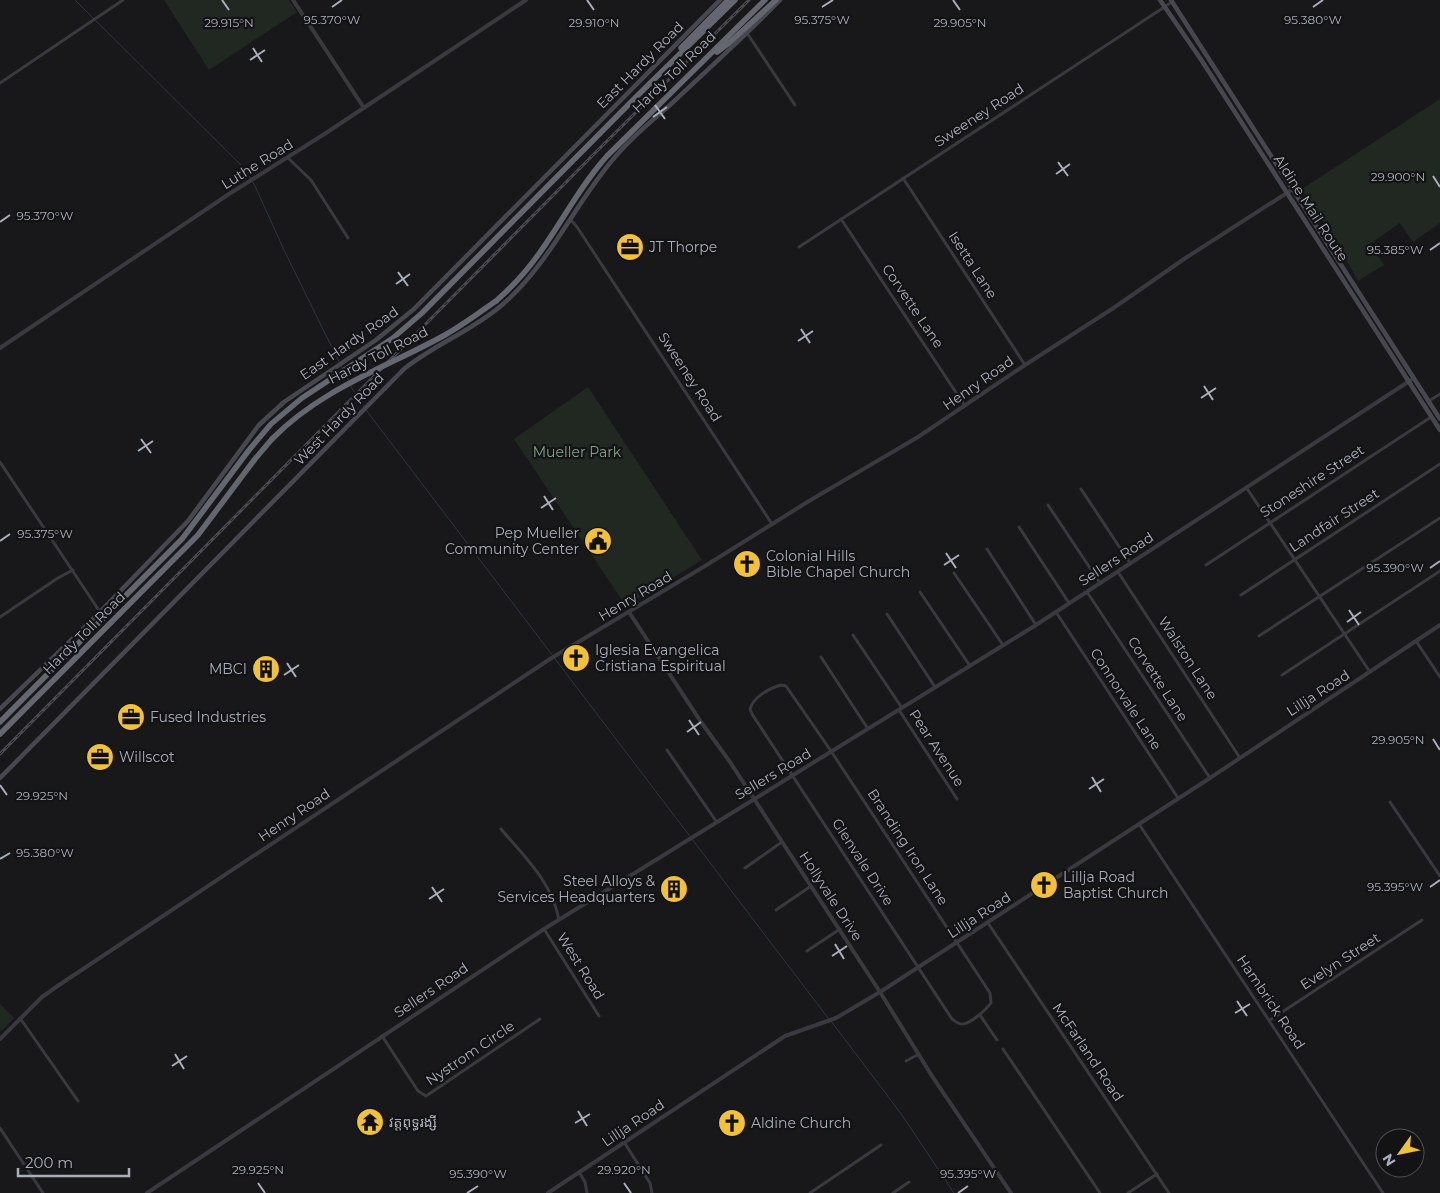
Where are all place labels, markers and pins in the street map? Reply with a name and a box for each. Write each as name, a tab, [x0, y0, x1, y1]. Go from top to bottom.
office icon: JT Thorpe	[615, 232, 645, 262]
place label: JT Thorpe	[648, 238, 717, 256]
place label: Pep Mueller Community Center	[445, 524, 579, 558]
public building icon: Pep Mueller Community Center	[583, 526, 613, 556]
place label: Colonial Hills Bible Chapel Church	[766, 547, 910, 581]
church icon: Colonial Hills Bible Chapel Church	[732, 549, 762, 579]
place label: Iglesia Evangelica Cristiana Espiritual	[595, 641, 726, 675]
church icon: Iglesia Evangelica Cristiana Espiritual	[561, 643, 591, 673]
building icon: MBCI	[251, 654, 281, 684]
place label: MBCI	[209, 660, 247, 678]
office icon: Fused Industries	[116, 702, 146, 732]
place label: Fused Industries	[150, 708, 266, 726]
office icon: Willscot	[85, 742, 115, 772]
place label: Willscot	[119, 748, 175, 766]
place label: Lillja Road Baptist Church	[1063, 868, 1168, 902]
church icon: Lillja Road Baptist Church	[1029, 870, 1059, 900]
place label: Steel Alloys & Services Headquarters	[497, 872, 656, 906]
building icon: Steel Alloys & Services Headquarters	[659, 874, 689, 904]
temple icon: វត្តពុទ្ធរង្សី	[355, 1107, 385, 1137]
church icon: Aldine Church	[717, 1108, 747, 1138]
place label: វត្តពុទ្ធរង្សី	[389, 1113, 437, 1131]
place label: Aldine Church	[751, 1114, 851, 1132]

